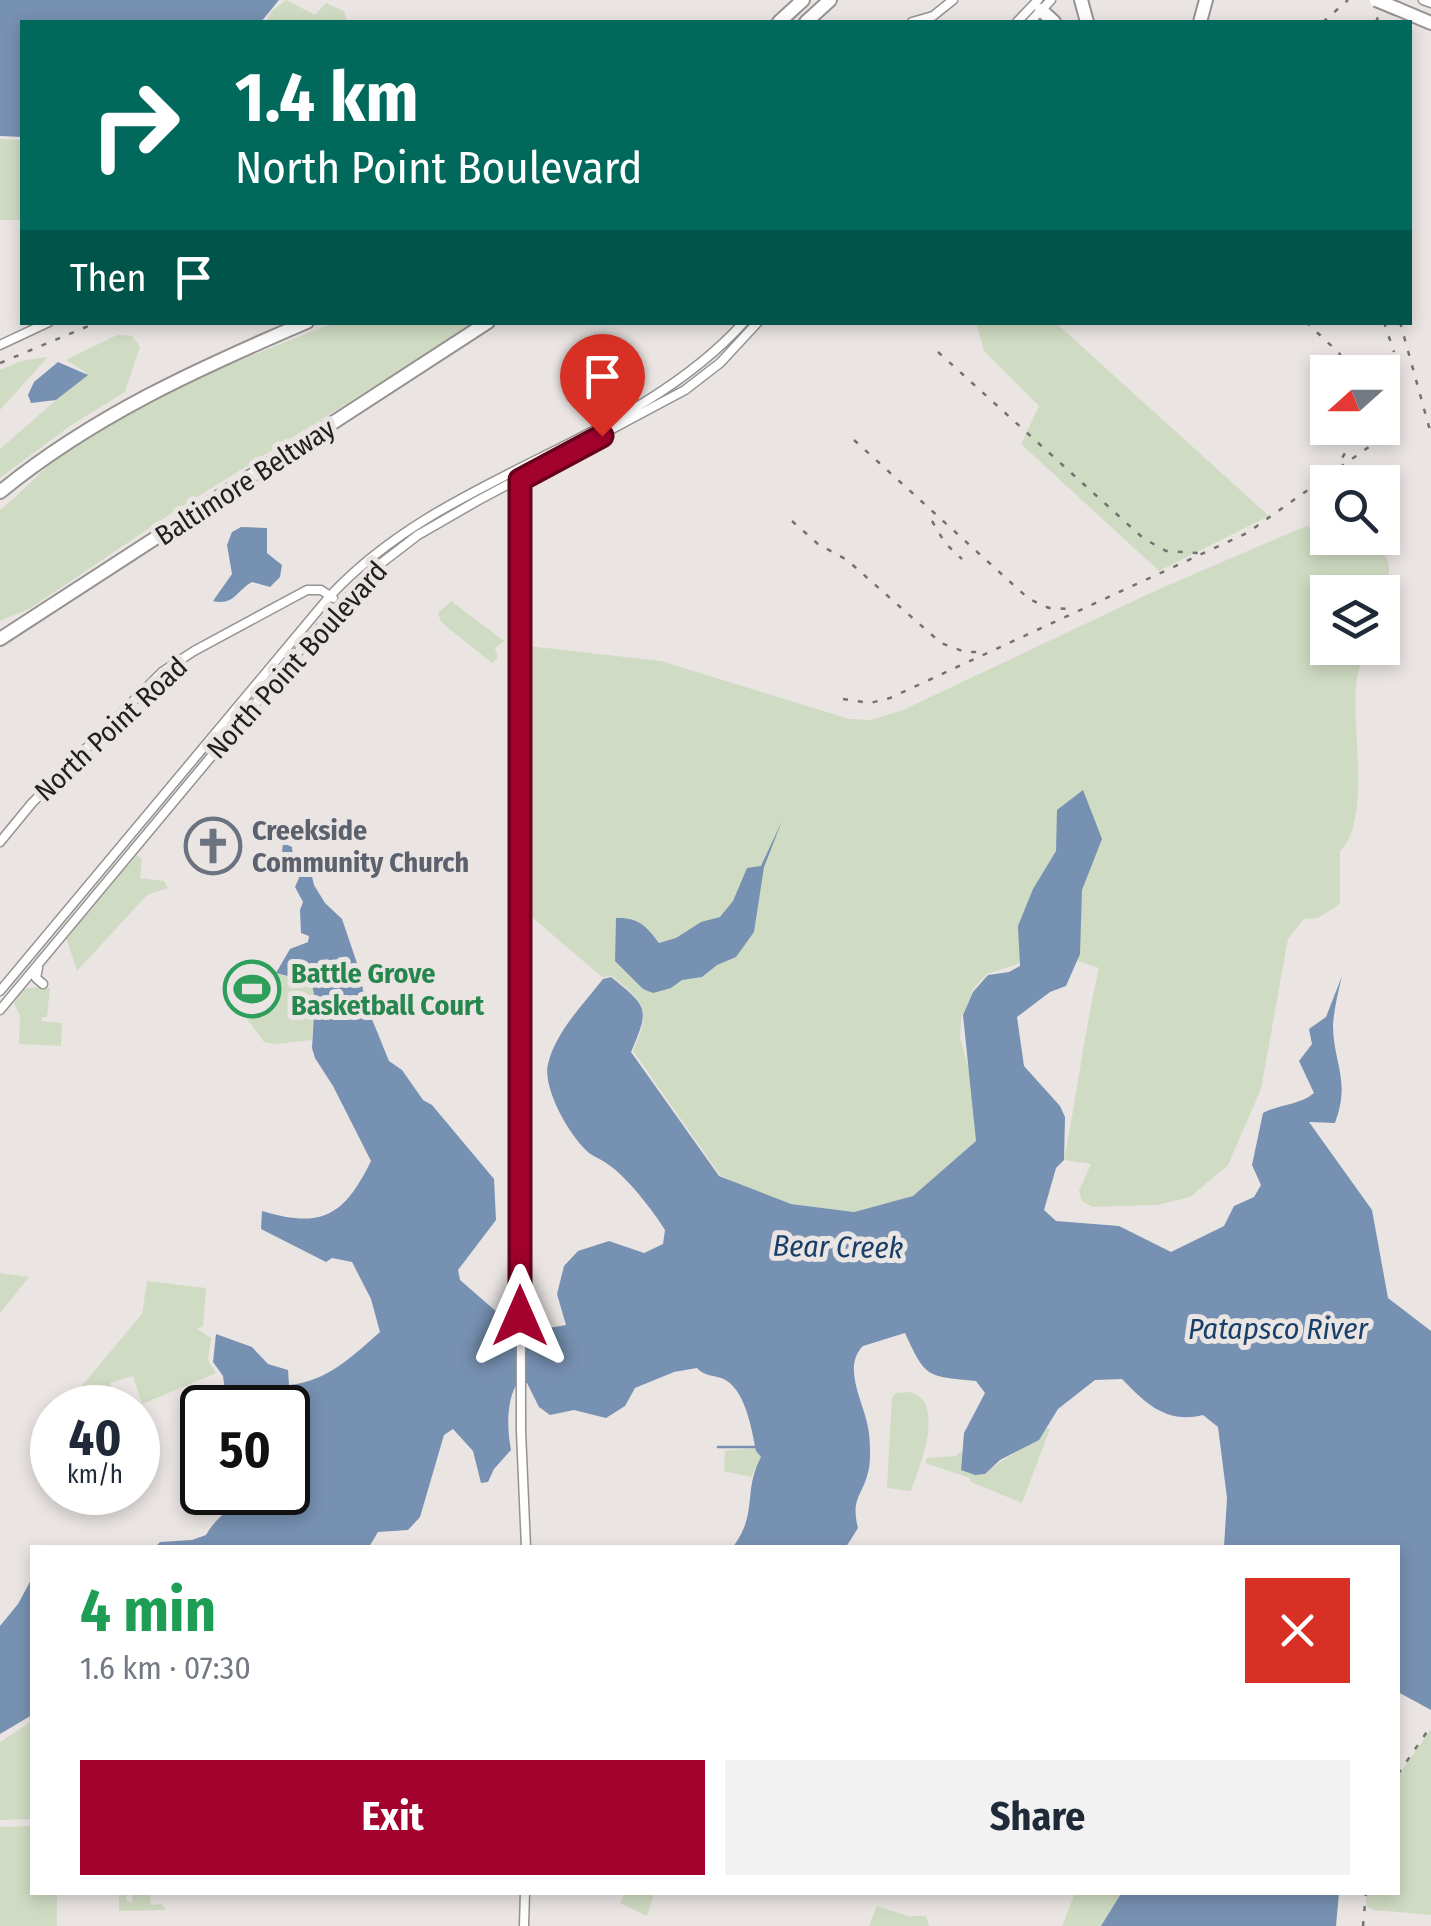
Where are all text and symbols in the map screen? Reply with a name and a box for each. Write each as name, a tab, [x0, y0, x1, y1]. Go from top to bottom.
text: 1.4 km	[235, 56, 419, 140]
icon: right	[70, 60, 200, 190]
text: North Point Boulevard	[235, 141, 642, 195]
icon: arrive	[166, 250, 221, 305]
text: Then	[70, 255, 146, 301]
pin	[560, 334, 645, 437]
icon: arrive	[575, 349, 630, 404]
north arrow	[1310, 355, 1400, 445]
map controls	[1310, 355, 1400, 665]
street label: Baltimore Beltway	[149, 411, 341, 552]
button: search	[1310, 465, 1400, 555]
street label: North Point Boulevard	[200, 555, 394, 765]
button: layers	[1310, 575, 1400, 665]
street label: North Point Road	[28, 650, 194, 808]
place label: Creekside Community Church	[252, 814, 469, 879]
church icon: Creekside Community Church	[183, 816, 243, 876]
place label: Battle Grove Basketball Court	[291, 957, 485, 1022]
sports icon: Battle Grove Basketball Court	[222, 959, 282, 1019]
water label: Bear Creek	[772, 1228, 904, 1266]
position arrow	[468, 1264, 572, 1368]
water label: Patapsco River	[1188, 1311, 1370, 1347]
speed limit sign: 50	[180, 1385, 310, 1515]
text: 40	[68, 1408, 121, 1468]
text: km/h	[67, 1460, 123, 1490]
text: 4 min	[80, 1575, 216, 1647]
button: close	[1245, 1578, 1350, 1683]
text: 1.6 km · 07:30	[80, 1649, 251, 1687]
button: Exit	[80, 1760, 705, 1875]
button: Share	[725, 1760, 1350, 1875]

